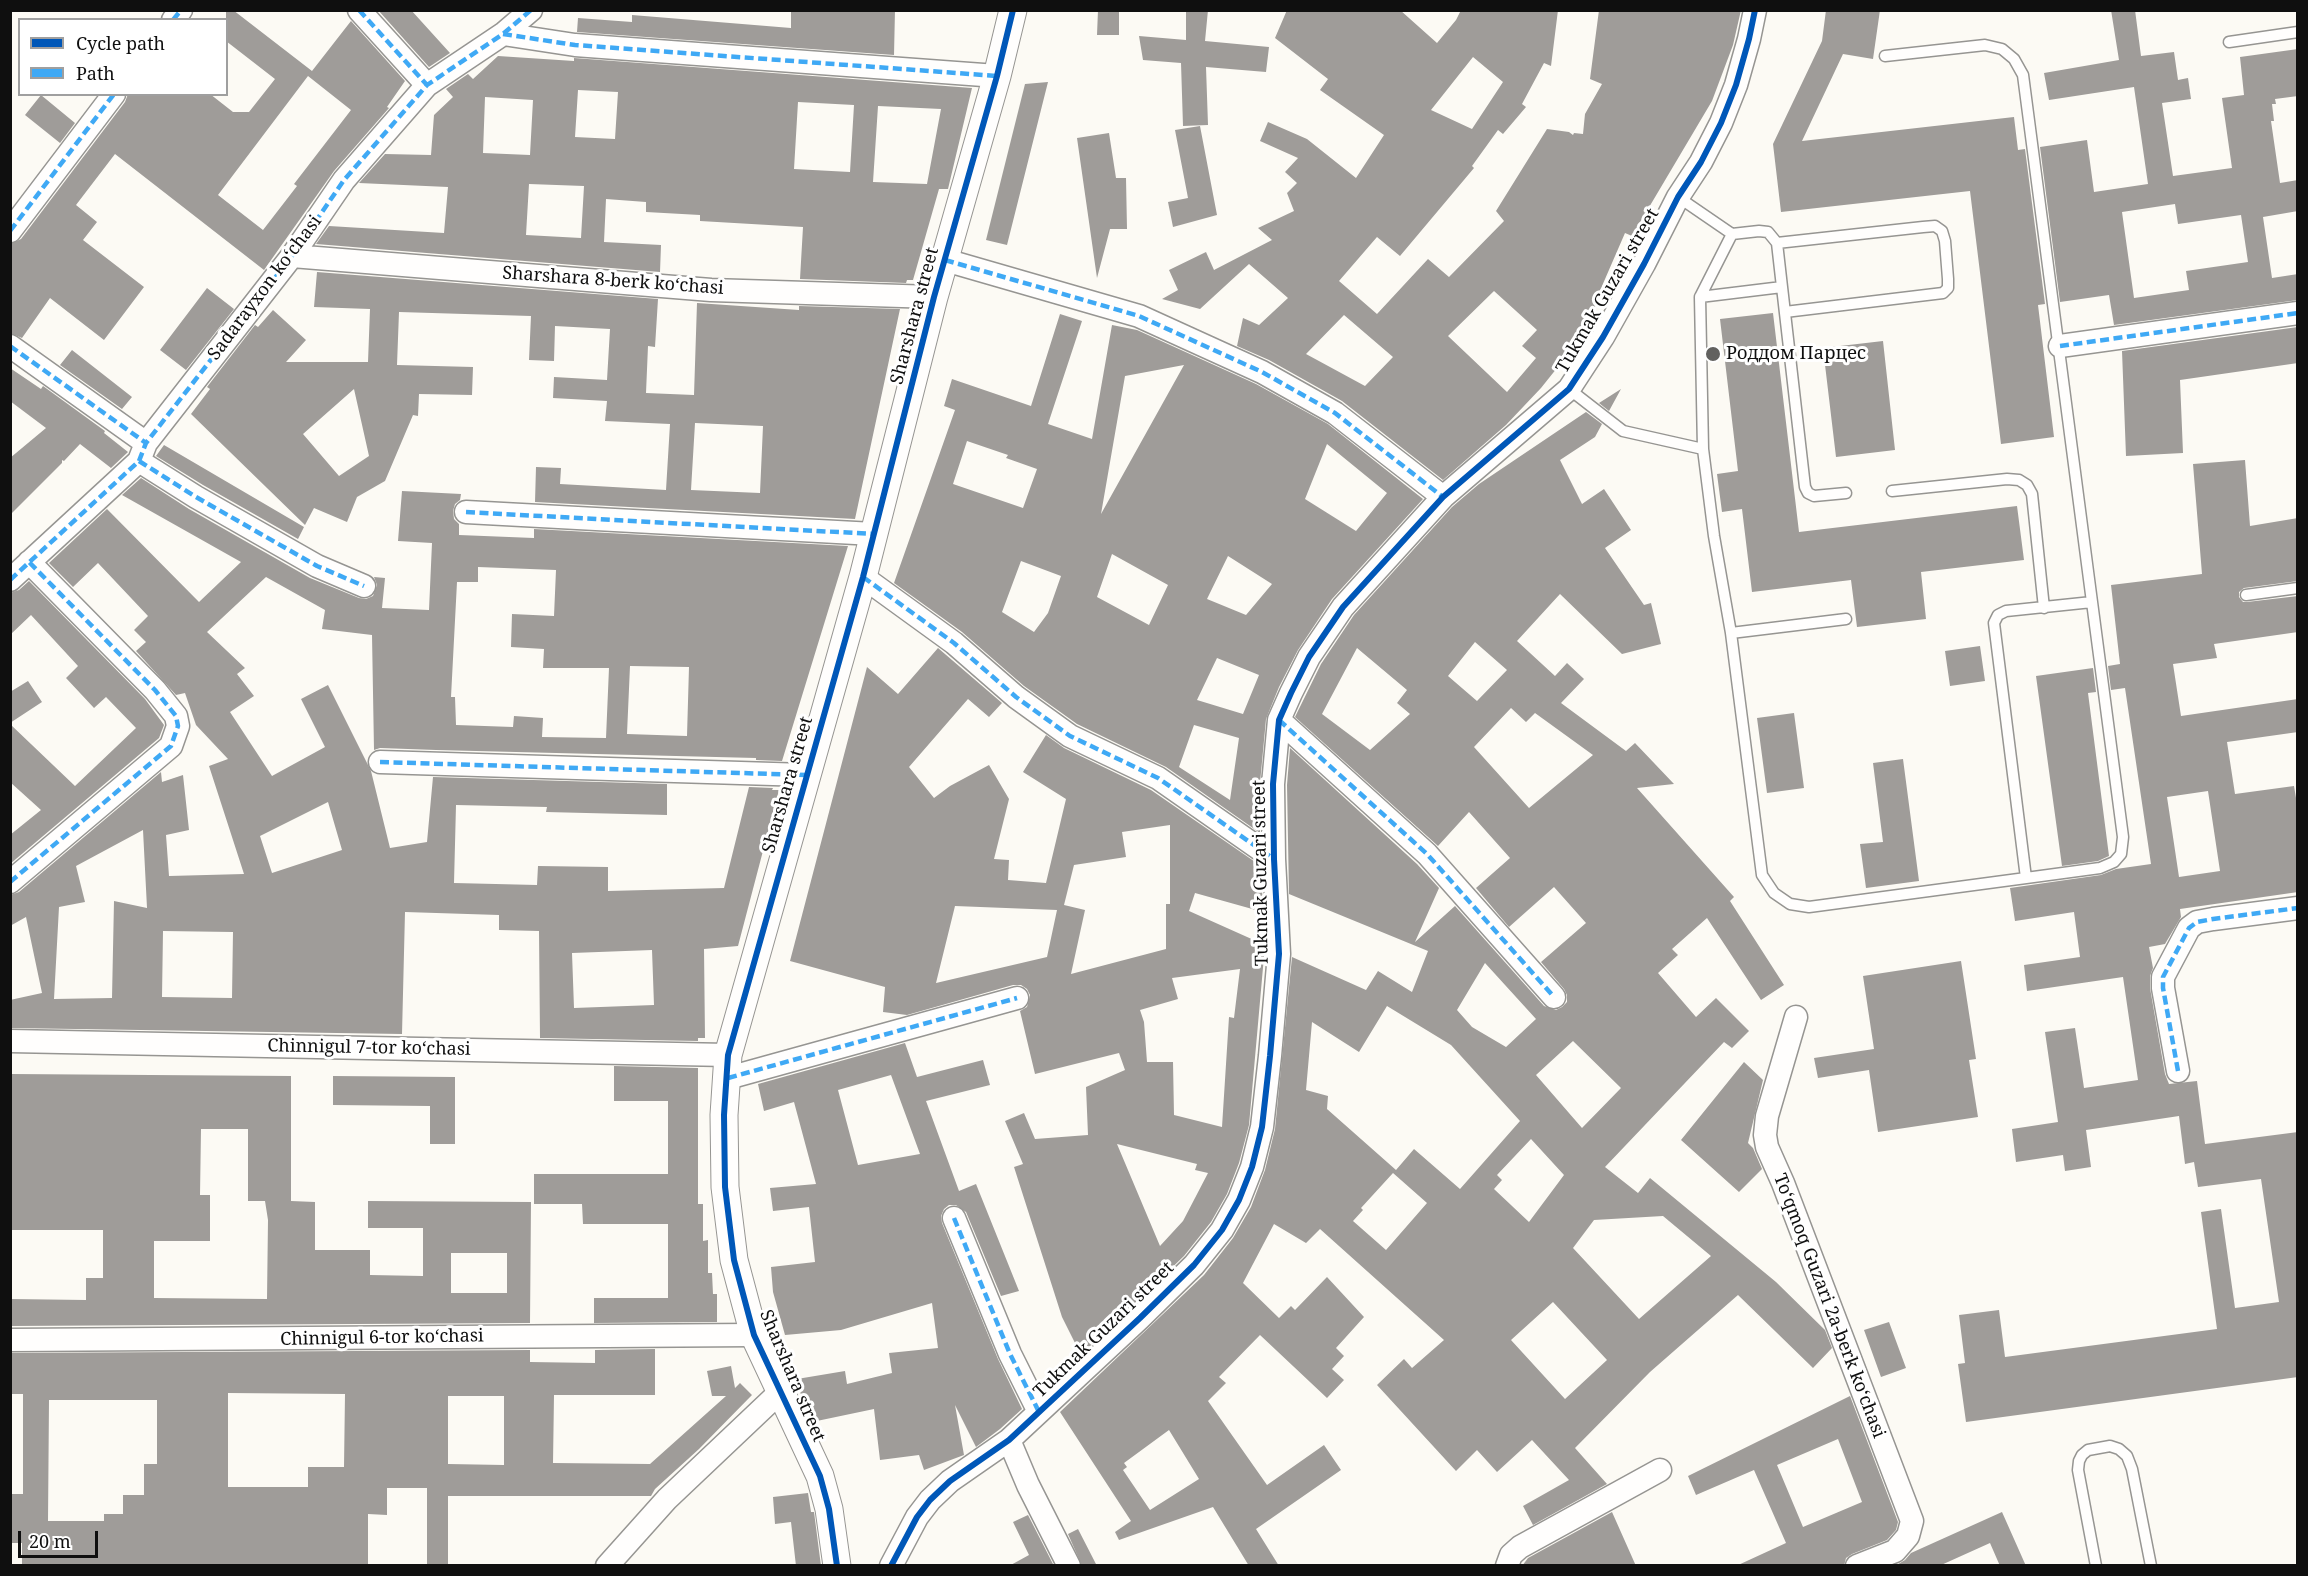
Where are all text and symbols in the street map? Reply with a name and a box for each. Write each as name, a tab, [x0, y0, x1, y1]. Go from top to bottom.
legend	[18, 18, 228, 96]
text: Cycle path	[76, 31, 165, 55]
text: Path	[76, 61, 115, 85]
street label: Tukmak Guzari street	[1552, 205, 1664, 377]
street label: Sadarayxon koʻchasi	[204, 211, 326, 365]
street label: Sharshara street	[886, 245, 944, 387]
street label: Sharshara 8-berk koʻchasi	[502, 262, 724, 300]
place label: Роддом Парцес	[1726, 343, 1866, 365]
marker: Роддом Парцес	[1704, 345, 1722, 363]
street label: Sharshara street	[758, 714, 818, 856]
street label: Tukmak Guzari street	[1249, 780, 1273, 966]
street label: Chinnigul 7-tor koʻchasi	[267, 1035, 471, 1061]
street label: Toʻqmoq Guzari 2a-berk koʻchasi	[1769, 1171, 1889, 1441]
street label: Tukmak Guzari street	[1029, 1257, 1179, 1403]
street label: Sharshara street	[755, 1307, 829, 1445]
street label: Chinnigul 6-tor koʻchasi	[280, 1325, 484, 1351]
scale bar	[21, 1519, 100, 1557]
text: 20 m	[29, 1529, 71, 1553]

